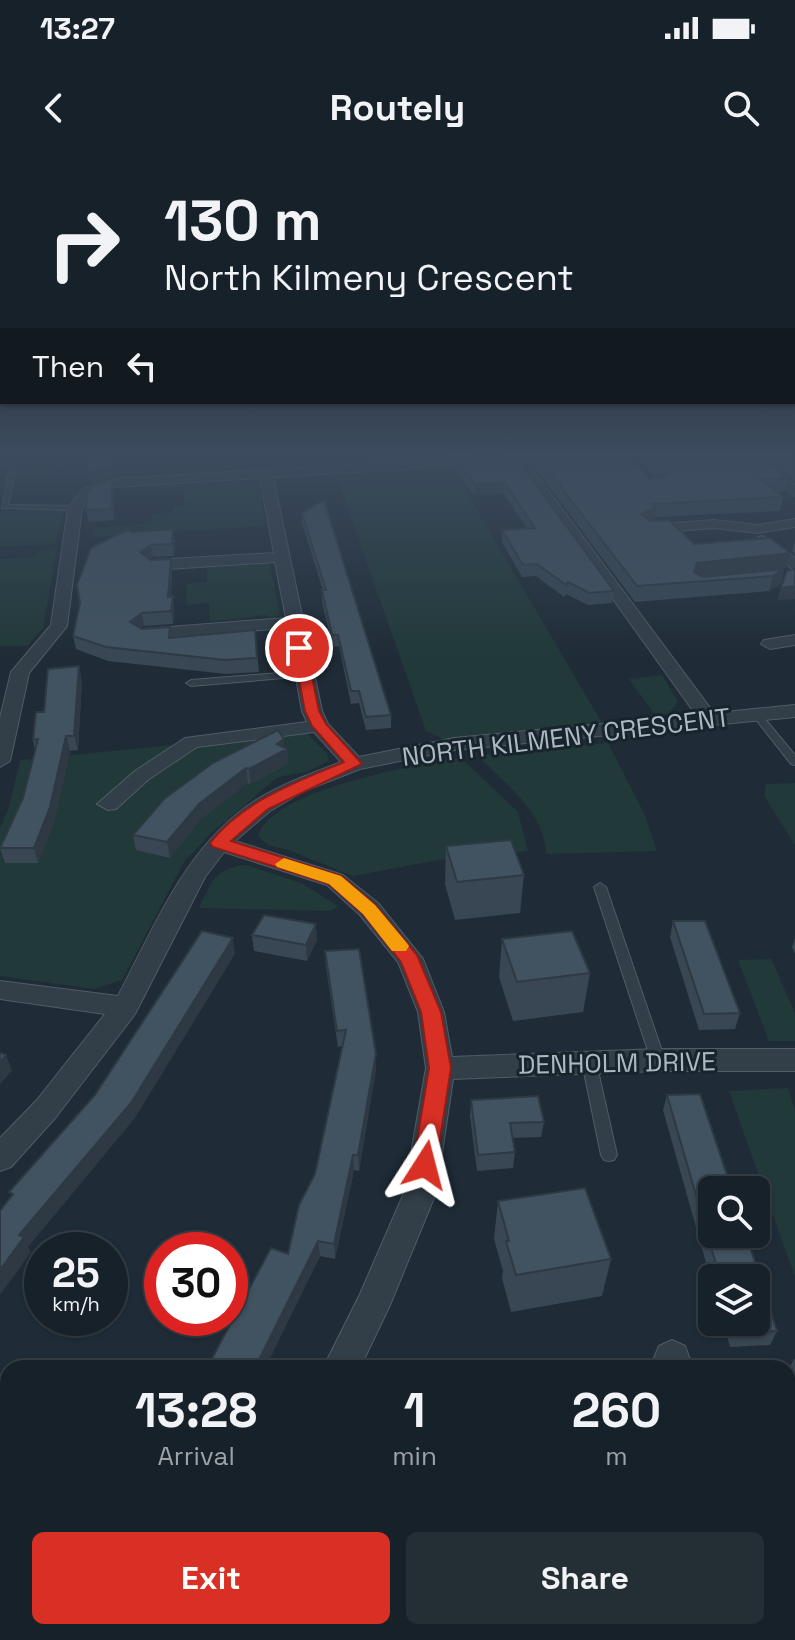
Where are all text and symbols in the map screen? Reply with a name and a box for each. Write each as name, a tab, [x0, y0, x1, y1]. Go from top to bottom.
text: 13:27	[40, 9, 115, 48]
text: Routely	[330, 85, 465, 131]
icon: back	[32, 86, 76, 130]
icon: search	[719, 86, 763, 130]
text: 130 m	[164, 185, 322, 256]
icon: right	[32, 192, 136, 296]
text: North Kilmeny Crescent	[164, 255, 574, 301]
icon: left	[120, 344, 164, 388]
text: Then	[32, 347, 104, 386]
pin	[265, 614, 333, 682]
icon: arrive	[277, 626, 321, 670]
street label: NORTH KILMENY CRESCENT	[400, 700, 732, 774]
street label: DENHOLM DRIVE	[518, 1044, 716, 1082]
position arrow	[383, 1123, 467, 1207]
map controls	[698, 1176, 770, 1336]
button: search	[698, 1176, 770, 1248]
speed limit sign: 30	[144, 1232, 248, 1336]
text: 25	[52, 1248, 100, 1299]
button: layers	[698, 1264, 770, 1336]
text: km/h	[52, 1291, 100, 1317]
text: 13:28	[135, 1380, 257, 1441]
text: 1	[404, 1380, 425, 1441]
text: 260	[572, 1380, 661, 1441]
text: Arrival	[157, 1439, 235, 1473]
text: min	[392, 1439, 437, 1473]
text: m	[605, 1439, 628, 1473]
button: Exit	[32, 1532, 390, 1624]
button: Share	[406, 1532, 764, 1624]

